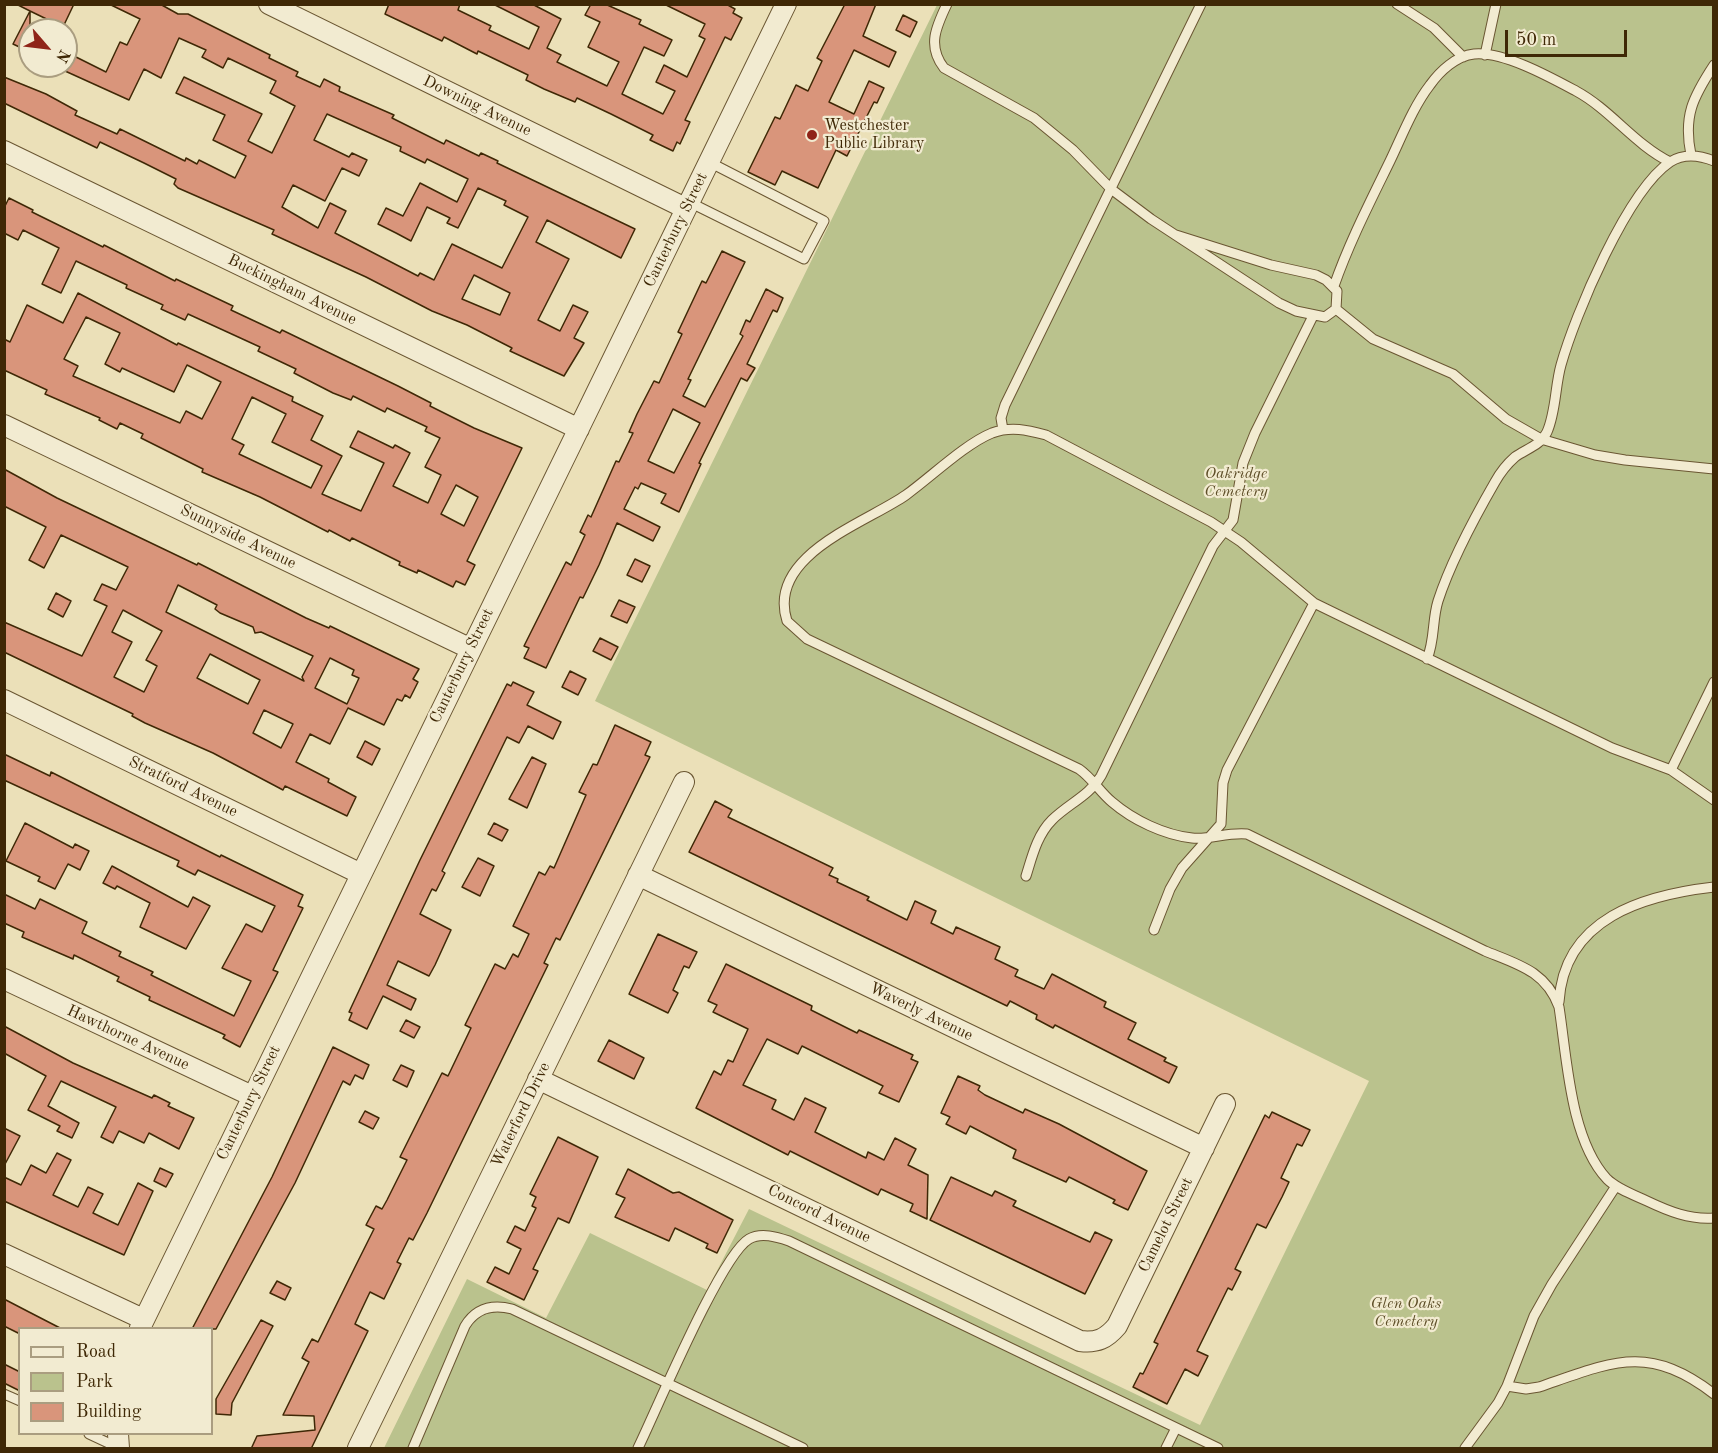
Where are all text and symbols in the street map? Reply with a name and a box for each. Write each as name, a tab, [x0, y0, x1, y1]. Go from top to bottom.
north arrow	[18, 18, 78, 78]
scale bar	[1508, 18, 1630, 56]
text: 50 m	[1516, 31, 1556, 49]
text: N	[52, 46, 72, 65]
street label: Downing Avenue	[420, 71, 534, 141]
place label: Westchester Public Library	[824, 116, 924, 154]
marker: Westchester Public Library	[805, 128, 819, 142]
street label: Canterbury Street	[640, 169, 712, 291]
street label: Buckingham Avenue	[224, 250, 360, 330]
park label: Oakridge Cemetery	[1204, 464, 1268, 502]
street label: Sunnyside Avenue	[177, 501, 299, 573]
street label: Canterbury Street	[426, 605, 498, 727]
street label: Stratford Avenue	[125, 752, 241, 822]
street label: Waverly Avenue	[866, 979, 976, 1045]
street label: Hawthorne Avenue	[64, 1001, 192, 1075]
street label: Canterbury Street	[213, 1042, 285, 1164]
street label: Waterford Drive	[487, 1059, 555, 1171]
street label: Camelot Street	[1135, 1174, 1197, 1276]
street label: Concord Avenue	[764, 1181, 874, 1247]
park label: Glen Oaks Cemetery	[1370, 1294, 1442, 1332]
legend	[18, 1327, 213, 1435]
text: Road	[76, 1343, 116, 1361]
text: Park	[76, 1373, 113, 1391]
text: Building	[76, 1403, 141, 1421]

